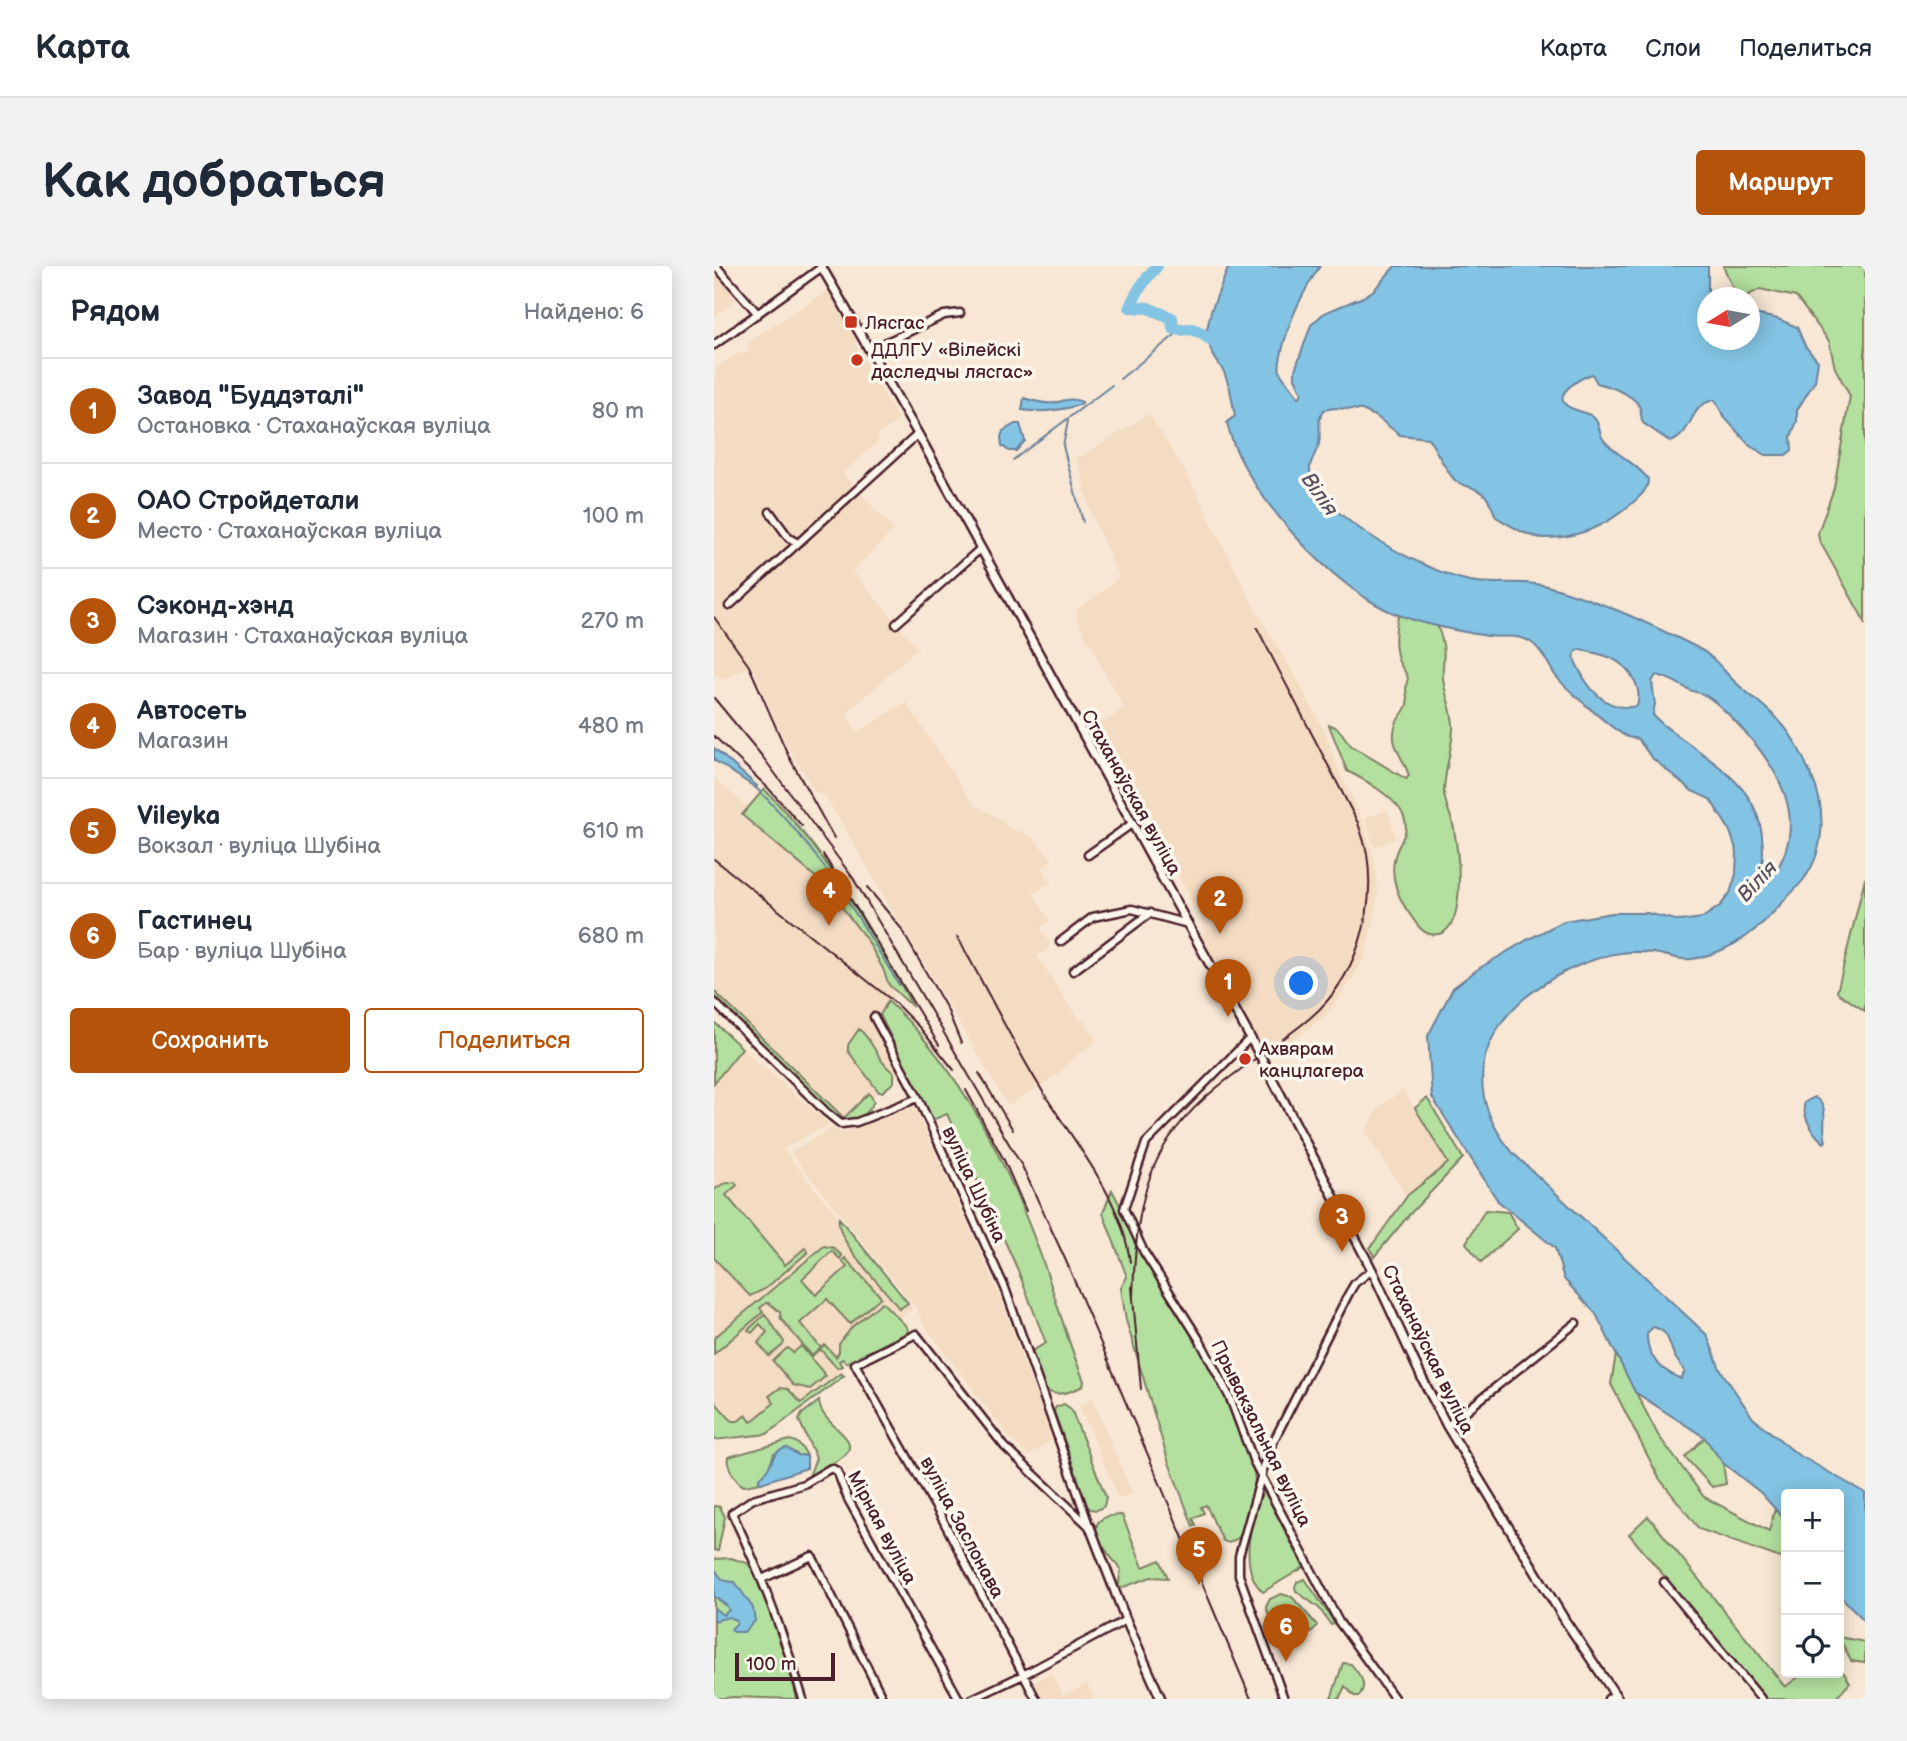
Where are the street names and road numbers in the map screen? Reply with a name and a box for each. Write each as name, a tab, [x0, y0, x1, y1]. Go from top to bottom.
street label: Стаханаўская вуліца	[1076, 706, 1186, 879]
street label: вуліца Шубіна	[937, 1123, 1011, 1247]
street label: Стаханаўская вуліца	[1377, 1261, 1479, 1438]
street label: Прывакзальная вуліца	[1205, 1337, 1316, 1531]
street label: вуліца Заслонава	[915, 1453, 1009, 1603]
street label: Мірная вуліца	[842, 1467, 921, 1589]

